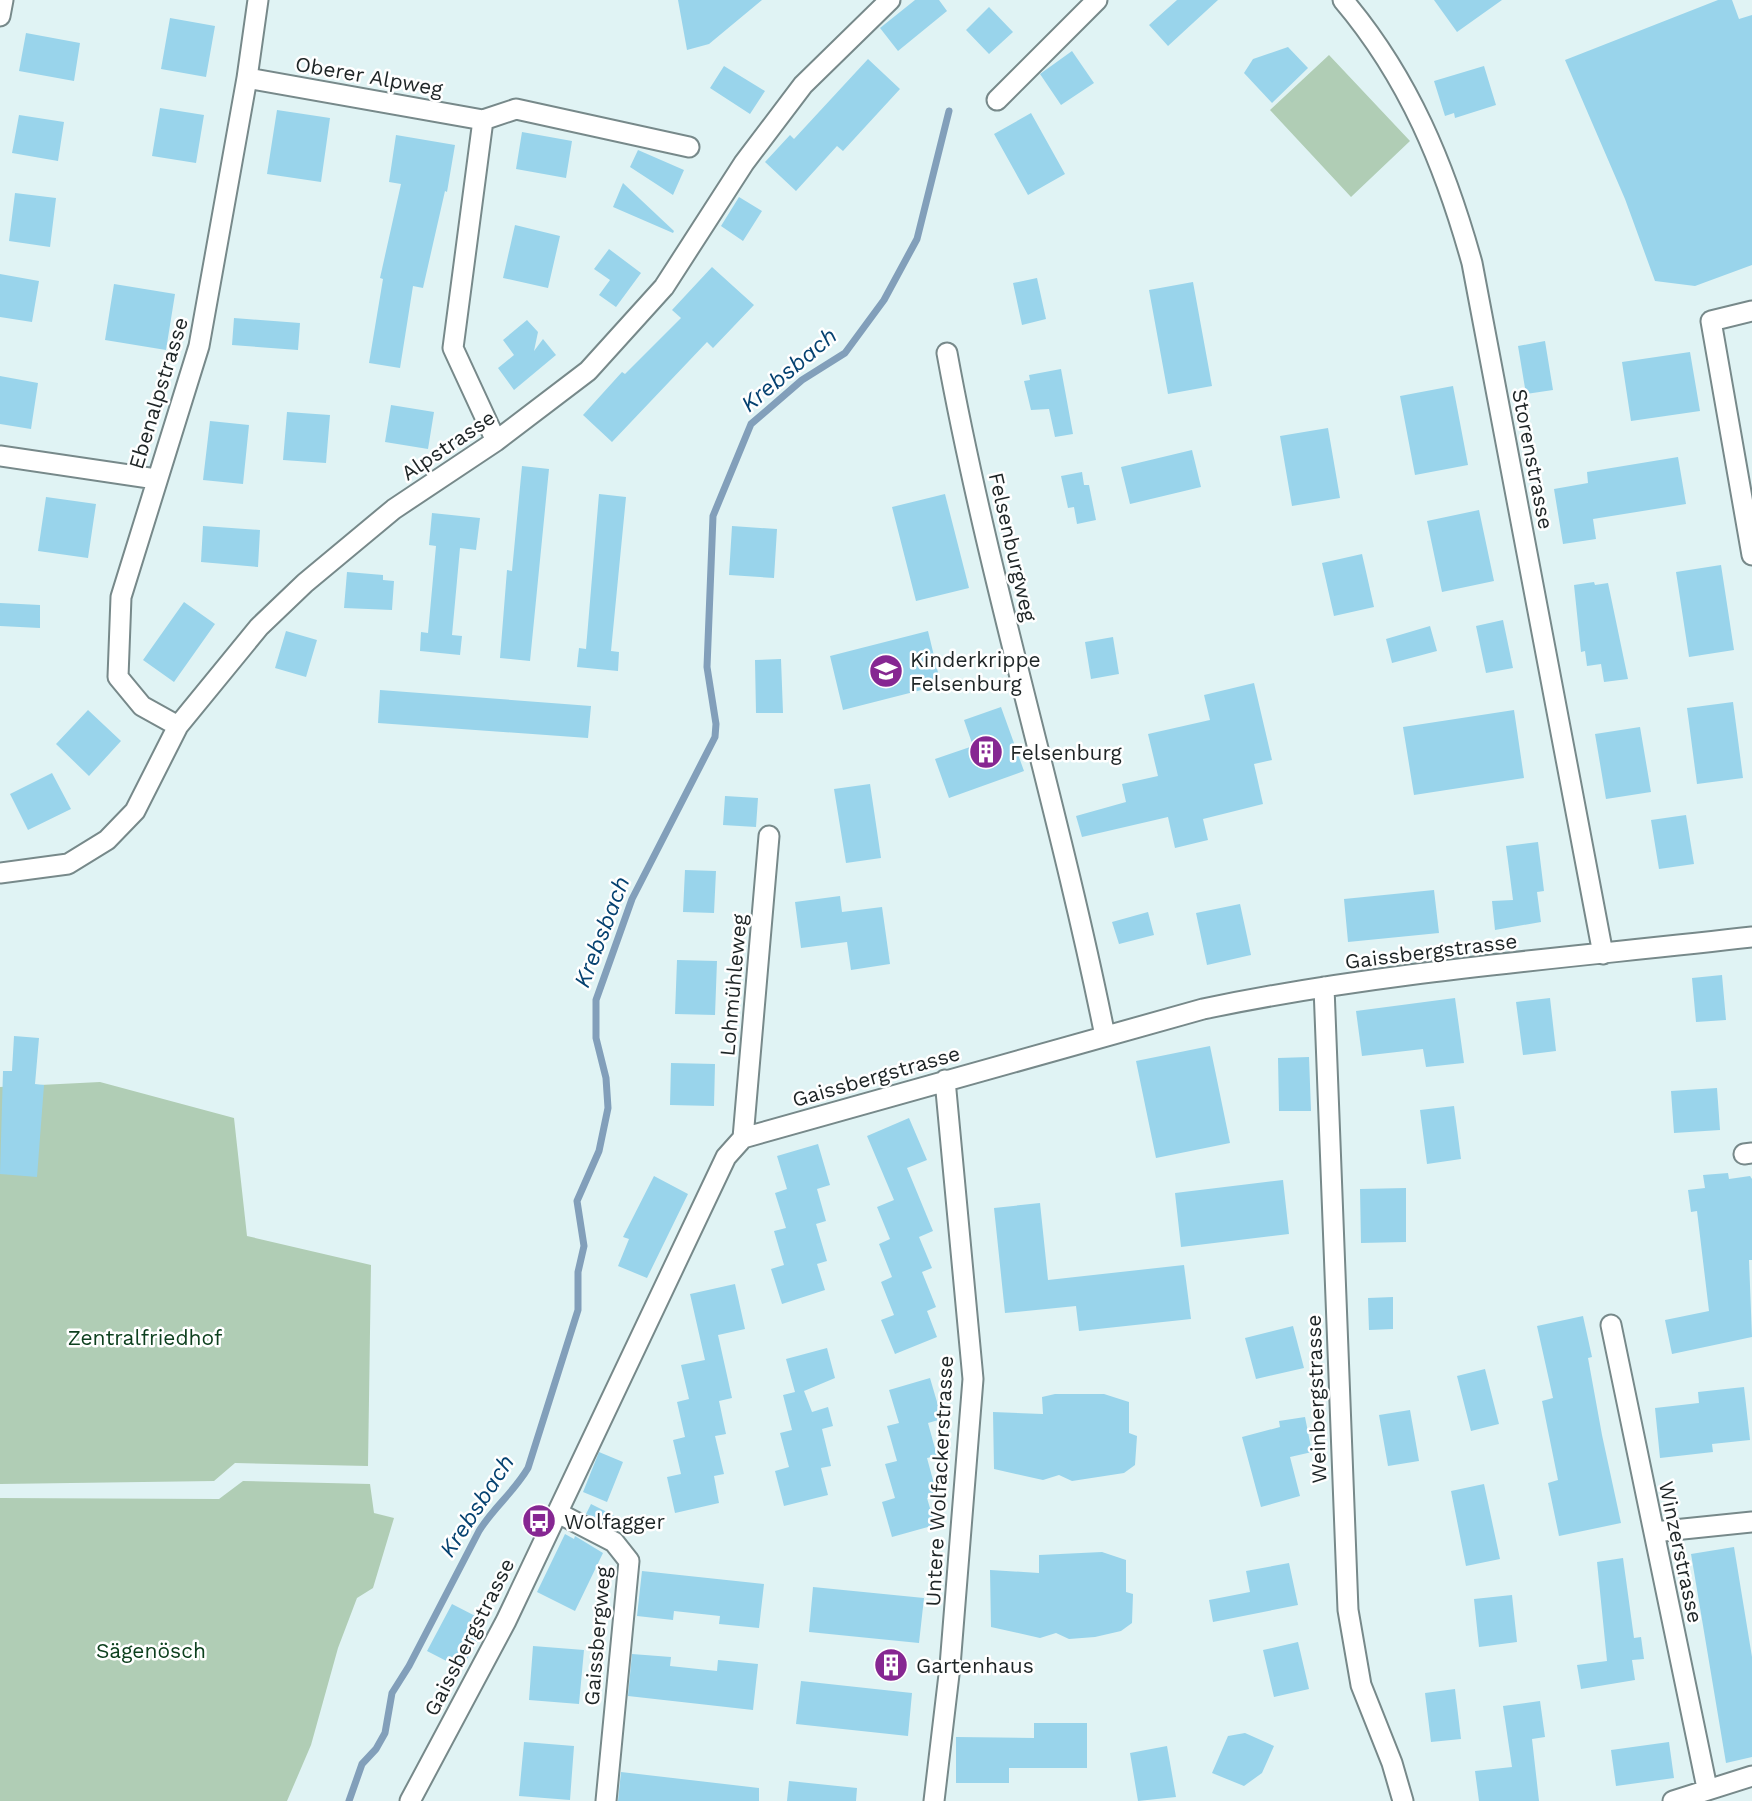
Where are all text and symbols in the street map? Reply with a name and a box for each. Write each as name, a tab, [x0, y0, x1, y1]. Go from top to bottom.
street label: Oberer Alpweg	[293, 51, 445, 101]
street label: Ebenalpstrasse	[123, 314, 193, 472]
water label: Krebsbach	[736, 322, 842, 418]
street label: Storenstrasse	[1507, 387, 1559, 531]
street label: Alpstrasse	[396, 405, 500, 485]
street label: Felsenburgweg	[984, 470, 1042, 625]
place label: Kinderkrippe Felsenburg	[910, 647, 1041, 696]
school or university icon: Kinderkrippe Felsenburg	[867, 652, 905, 690]
building icon: Felsenburg	[967, 733, 1005, 771]
place label: Felsenburg	[1010, 740, 1123, 765]
water label: Krebsbach	[568, 873, 636, 991]
street label: Lohmühleweg	[714, 912, 752, 1057]
street label: Gaissbergstrasse	[1343, 928, 1519, 974]
street label: Gaissbergstrasse	[789, 1040, 963, 1112]
street label: Weinbergstrasse	[1301, 1314, 1331, 1484]
park label: Zentralfriedhof	[68, 1325, 222, 1350]
street label: Untere Wolfackerstrasse	[920, 1355, 958, 1607]
water label: Krebsbach	[434, 1450, 520, 1562]
street label: Winzerstrasse	[1654, 1479, 1708, 1625]
bus stop icon: Wolfagger	[520, 1502, 558, 1540]
place label: Wolfagger	[564, 1509, 665, 1534]
street label: Gaissbergstrasse	[418, 1554, 520, 1720]
street label: Gaissbergweg	[578, 1565, 616, 1707]
park label: Sägenösch	[96, 1638, 206, 1663]
building icon: Gartenhaus	[872, 1646, 910, 1684]
place label: Gartenhaus	[916, 1653, 1034, 1678]

